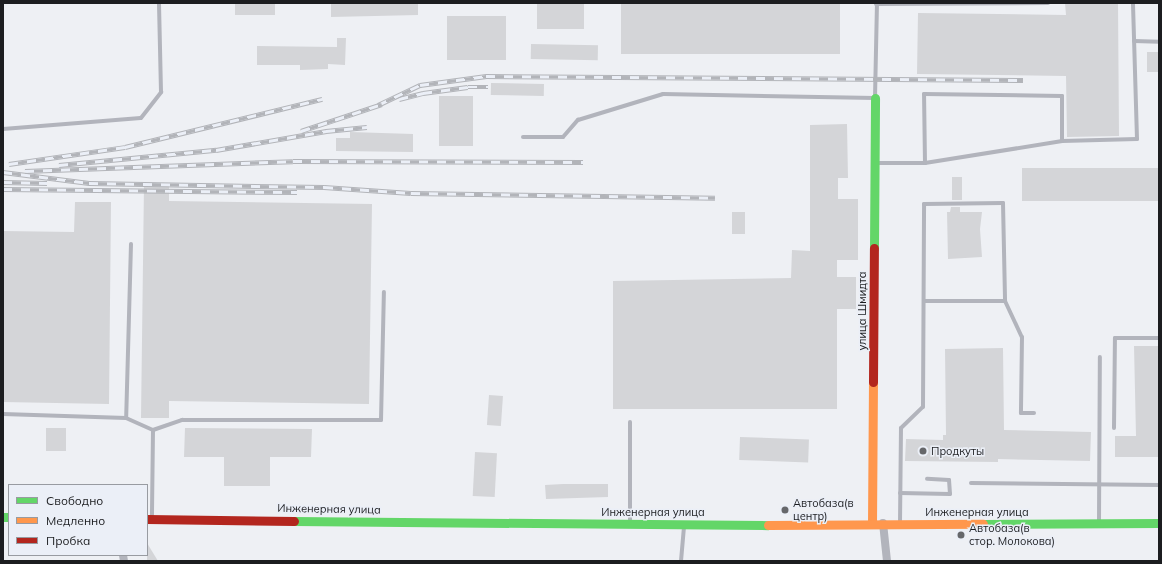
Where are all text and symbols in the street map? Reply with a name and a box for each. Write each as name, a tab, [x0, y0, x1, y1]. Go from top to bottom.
street label: улица Шмидта	[855, 271, 869, 351]
place label: Продкуты	[931, 444, 984, 458]
marker: Продкуты	[918, 446, 928, 456]
legend	[8, 484, 148, 556]
text: Свободно	[46, 493, 103, 508]
place label: Автобаза(в центр)	[793, 497, 854, 523]
street label: Инженерная улица	[277, 501, 381, 517]
street label: Инженерная улица	[601, 505, 705, 519]
marker: Автобаза(в центр)	[780, 505, 790, 515]
street label: Инженерная улица	[925, 505, 1029, 519]
text: Медленно	[46, 513, 105, 528]
place label: Автобаза(в стор. Молокова)	[969, 522, 1055, 548]
marker: Автобаза(в стор. Молокова)	[956, 530, 966, 540]
text: Пробка	[46, 533, 90, 548]

